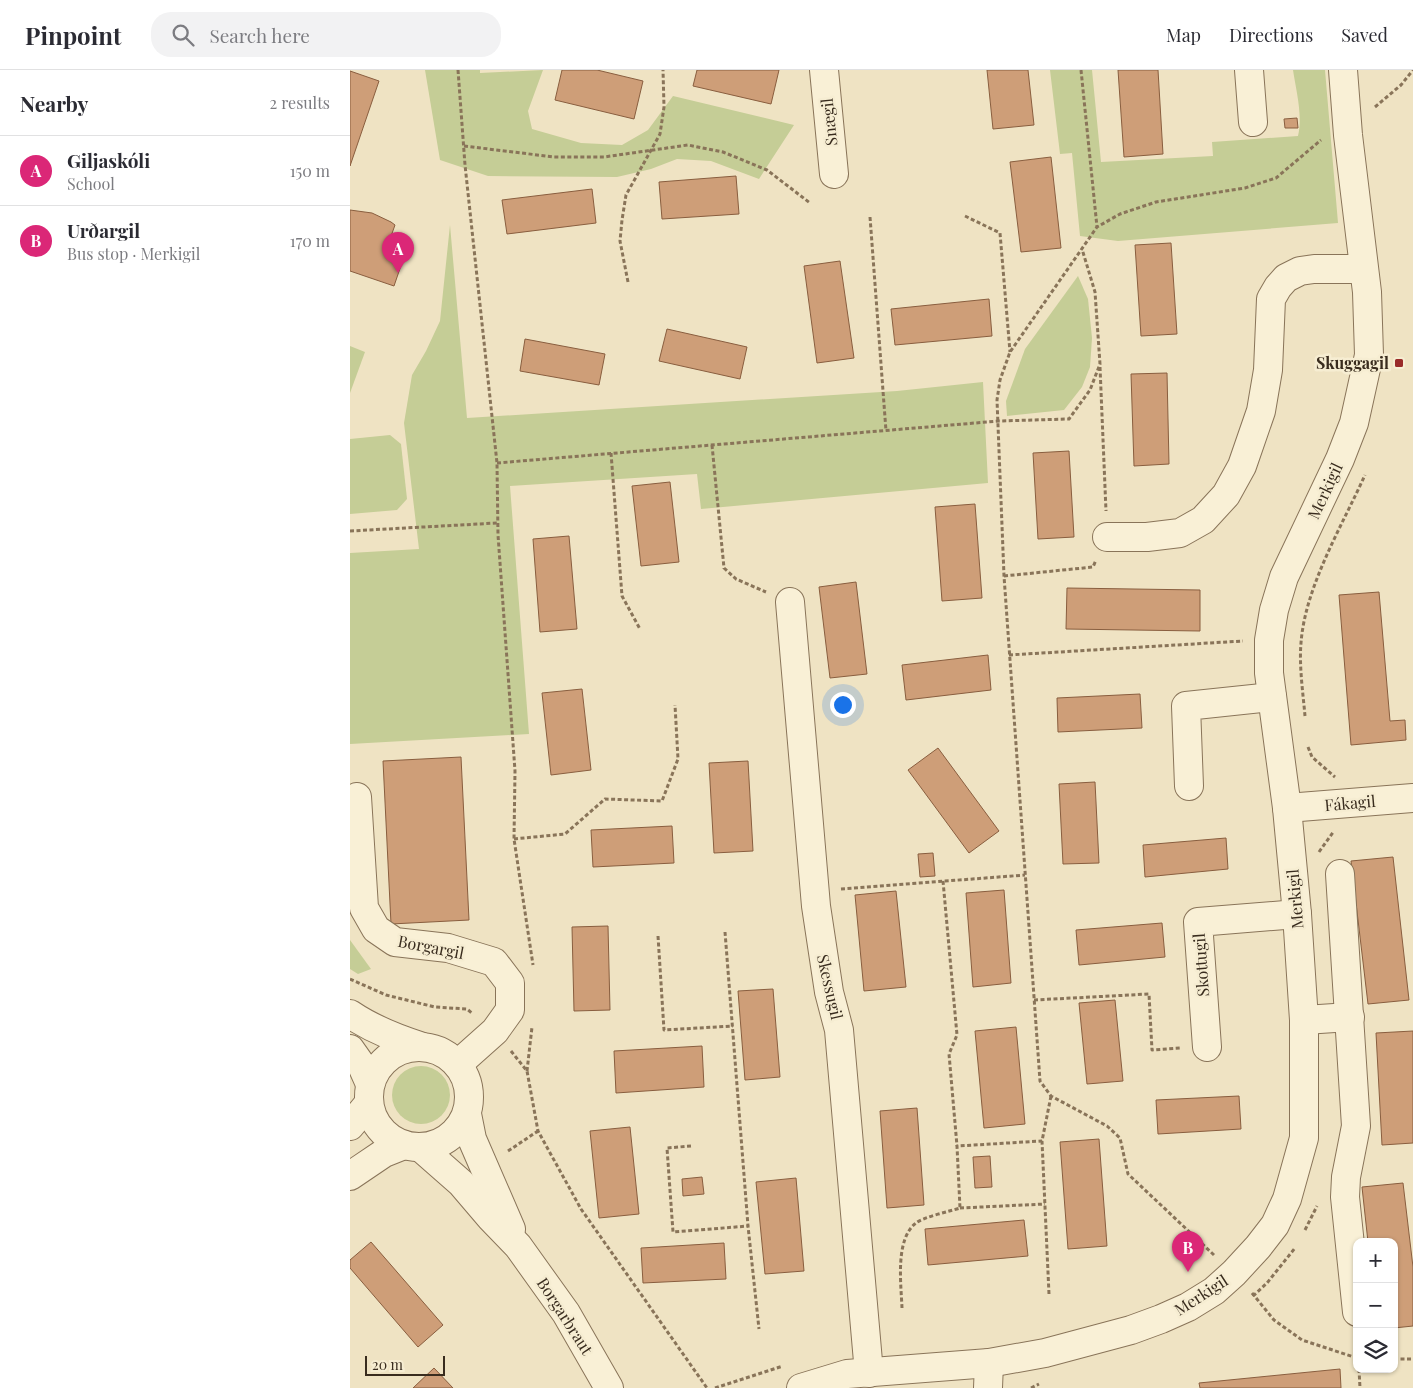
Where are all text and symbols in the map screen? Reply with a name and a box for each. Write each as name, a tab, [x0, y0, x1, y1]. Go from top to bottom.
search box	[151, 12, 501, 57]
text: Pinpoint	[25, 19, 121, 51]
icon: search	[169, 21, 197, 49]
text: Search here	[209, 22, 310, 48]
text: Map	[1166, 23, 1201, 47]
text: Directions	[1229, 23, 1313, 47]
text: Saved	[1341, 23, 1388, 47]
text: Nearby	[20, 89, 89, 117]
text: 2 results	[270, 92, 330, 113]
street label: Snægil	[816, 97, 841, 147]
text: Giljaskóli	[67, 147, 150, 173]
text: A	[31, 160, 41, 181]
text: 150 m	[290, 160, 330, 181]
text: School	[67, 173, 115, 194]
text: Urðargil	[67, 217, 140, 243]
text: B	[31, 230, 41, 251]
text: 170 m	[290, 230, 330, 251]
pin: A	[382, 232, 414, 273]
text: Bus stop · Merkigil	[67, 243, 200, 264]
place label: Skuggagil	[1316, 352, 1389, 373]
marker: Skuggagil	[1393, 357, 1405, 369]
street label: Merkigil	[1302, 459, 1347, 522]
your location	[830, 692, 856, 718]
street label: Fákagil	[1324, 790, 1377, 815]
street label: Merkigil	[1281, 868, 1308, 930]
street label: Borgargil	[396, 930, 466, 963]
street label: Skottugil	[1188, 932, 1213, 997]
street label: Skessugil	[813, 952, 848, 1022]
pin: B	[1172, 1231, 1204, 1272]
map controls	[1353, 1238, 1398, 1373]
button: +	[1353, 1238, 1398, 1283]
street label: Merkigil	[1170, 1269, 1232, 1320]
street label: Borgarbraut	[533, 1273, 598, 1359]
button: −	[1353, 1283, 1398, 1328]
button: layers	[1353, 1328, 1398, 1373]
scale bar	[365, 1353, 445, 1376]
text: 20 m	[372, 1355, 403, 1374]

